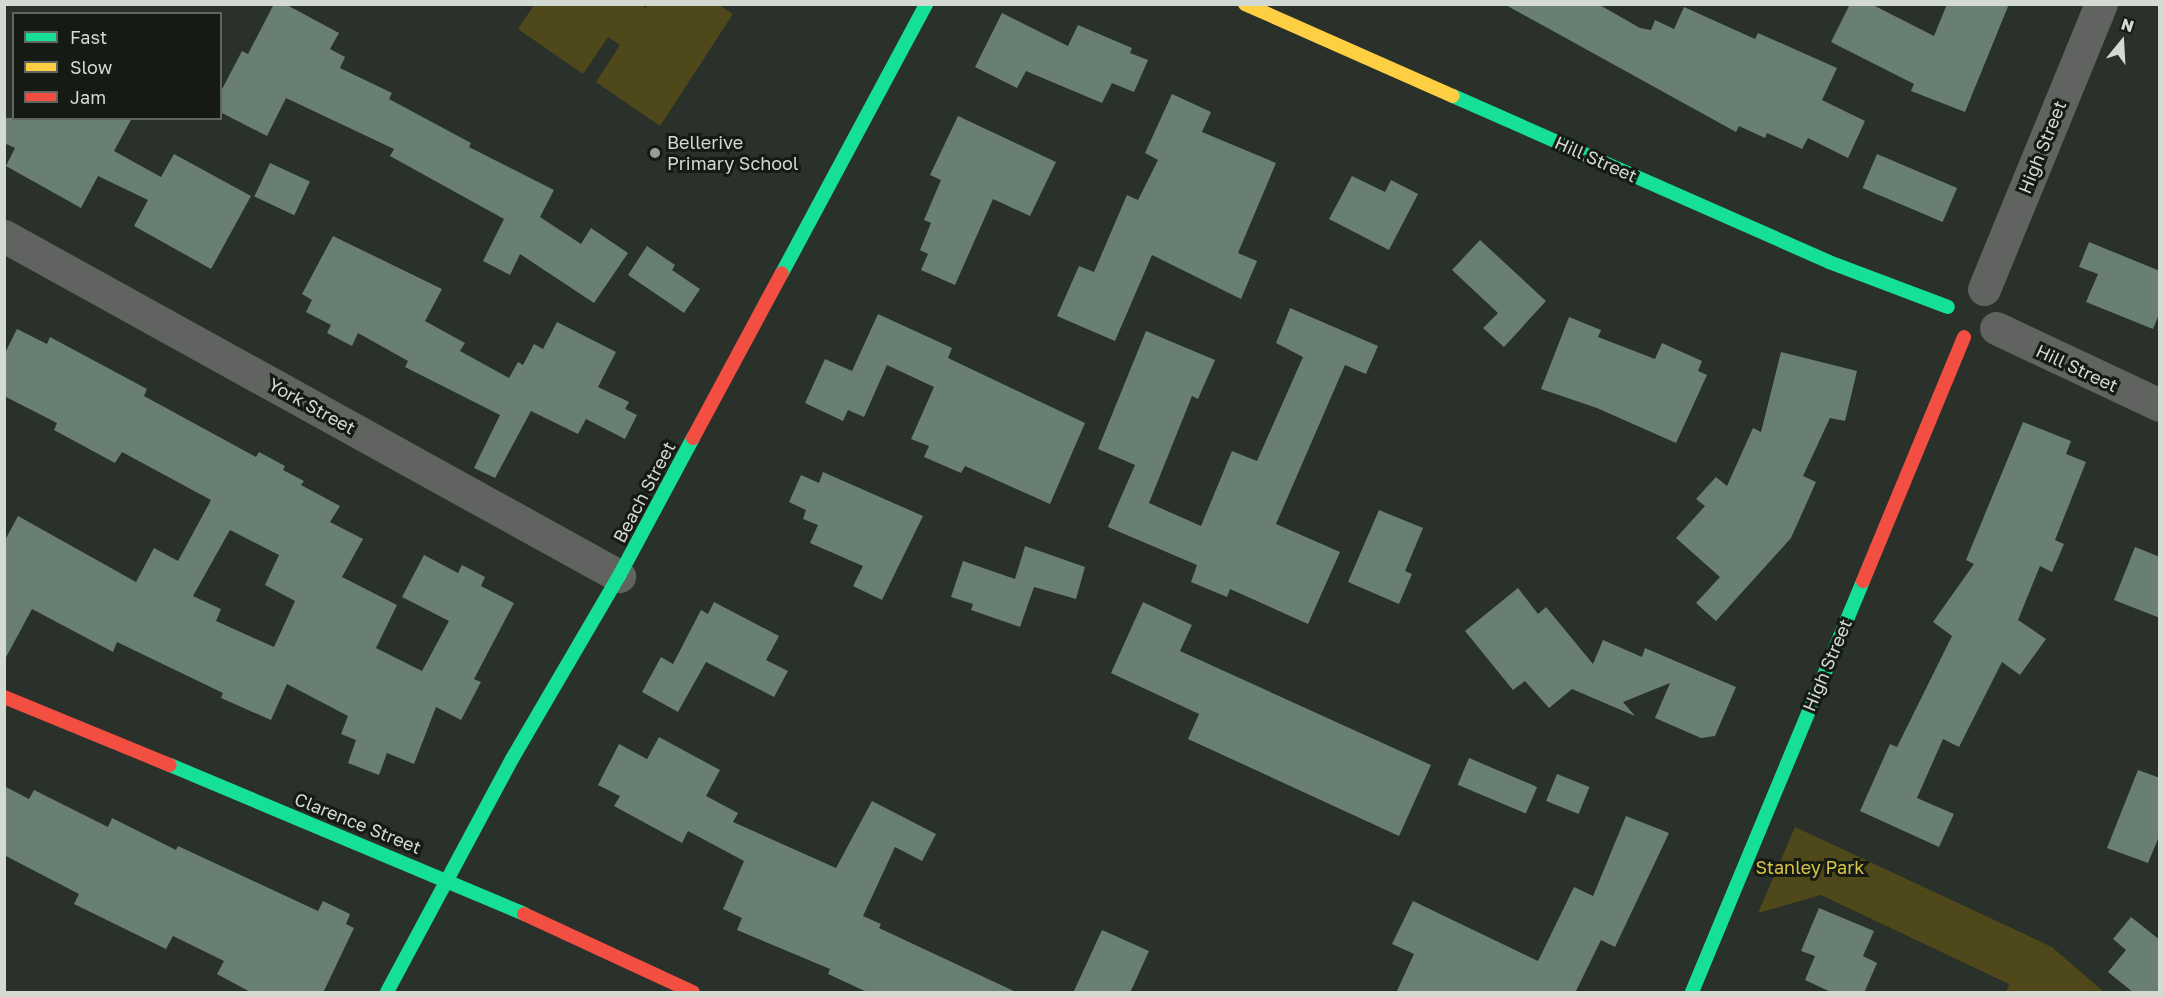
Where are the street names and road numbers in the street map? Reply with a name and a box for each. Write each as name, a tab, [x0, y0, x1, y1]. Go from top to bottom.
street label: High Street	[2014, 97, 2070, 197]
street label: Hill Street	[1552, 131, 1640, 187]
street label: Hill Street	[2033, 340, 2121, 396]
street label: York Street	[265, 373, 359, 439]
street label: Beach Street	[608, 438, 680, 546]
street label: High Street	[1798, 615, 1856, 715]
street label: Clarence Street	[292, 788, 424, 858]

